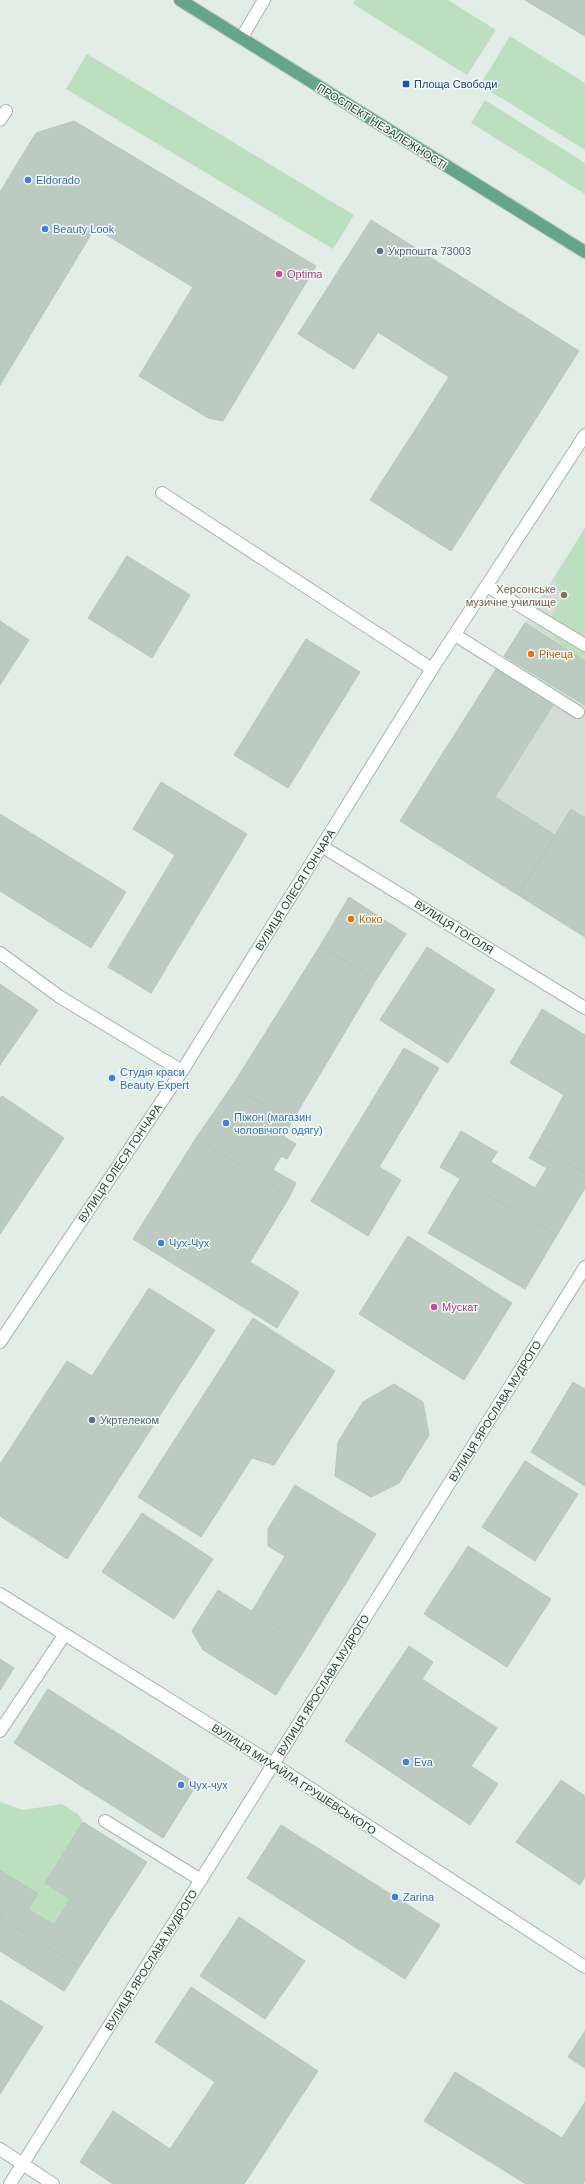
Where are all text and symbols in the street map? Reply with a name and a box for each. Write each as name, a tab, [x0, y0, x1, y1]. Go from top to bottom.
place label: Площа Свободи	[414, 78, 497, 90]
marker: Площа Свободи	[401, 79, 411, 89]
street label: ПРОСПЕКТ НЕЗАЛЕЖНОСТІ	[315, 81, 449, 171]
place label: Eldorado	[36, 174, 80, 186]
marker: Eldorado	[23, 175, 33, 185]
place label: Beauty Look	[53, 223, 115, 235]
marker: Beauty Look	[40, 224, 50, 234]
place label: Укрпошта 73003	[388, 245, 471, 257]
marker: Укрпошта 73003	[375, 246, 385, 256]
place label: Optima	[287, 268, 323, 280]
marker: Optima	[274, 269, 284, 279]
place label: Херсонське музичне училище	[466, 583, 556, 608]
marker: Херсонське музичне училище	[559, 590, 569, 600]
place label: Річеца	[539, 648, 574, 660]
marker: Річеца	[526, 649, 536, 659]
street label: ВУЛИЦЯ ОЛЕСЯ ГОНЧАРА	[253, 827, 338, 953]
street label: ВУЛИЦЯ ГОГОЛЯ	[412, 898, 496, 956]
place label: Коко	[359, 913, 383, 925]
marker: Коко	[346, 914, 356, 924]
place label: Студія краси Beauty Expert	[120, 1066, 189, 1091]
marker: Студія краси Beauty Expert	[107, 1073, 117, 1083]
street label: ВУЛИЦЯ ОЛЕСЯ ГОНЧАРА	[76, 1101, 165, 1224]
place label: Піжон (магазин чоловічого одягу)	[234, 1111, 323, 1136]
marker: Піжон (магазин чоловічого одягу)	[221, 1118, 231, 1128]
place label: Чух-Чух	[169, 1237, 210, 1249]
marker: Чух-Чух	[156, 1238, 166, 1248]
place label: Мускат	[442, 1301, 478, 1313]
marker: Мускат	[429, 1302, 439, 1312]
street label: ВУЛИЦЯ ЯРОСЛАВА МУДРОГО	[447, 1338, 544, 1484]
place label: Укртелеком	[100, 1414, 159, 1426]
marker: Укртелеком	[87, 1415, 97, 1425]
street label: ВУЛИЦЯ ЯРОСЛАВА МУДРОГО	[275, 1612, 372, 1758]
street label: ВУЛИЦЯ МИХАЙЛА ГРУШЕВСЬКОГО	[210, 1721, 379, 1837]
place label: Eva	[414, 1756, 434, 1768]
marker: Eva	[401, 1757, 411, 1767]
place label: Чух-чух	[189, 1779, 228, 1791]
marker: Чух-чух	[176, 1780, 186, 1790]
street label: ВУЛИЦЯ ЯРОСЛАВА МУДРОГО	[103, 1887, 200, 2033]
place label: Zarina	[403, 1891, 435, 1903]
marker: Zarina	[390, 1892, 400, 1902]

